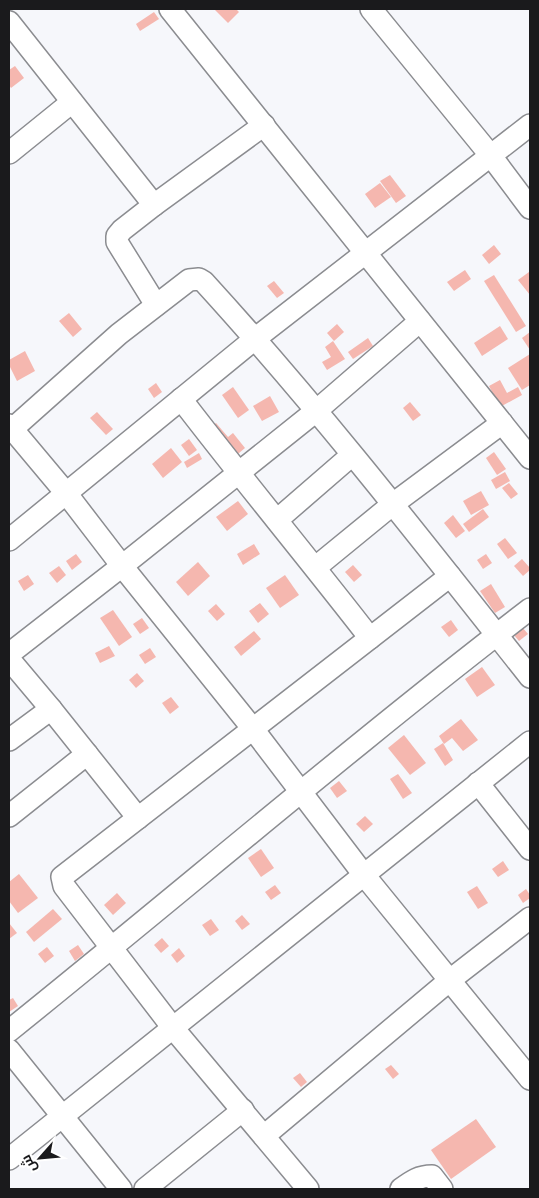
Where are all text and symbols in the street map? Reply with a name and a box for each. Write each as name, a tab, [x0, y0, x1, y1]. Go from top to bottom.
north arrow	[15, 1133, 65, 1183]
text: ش	[16, 1152, 41, 1176]

